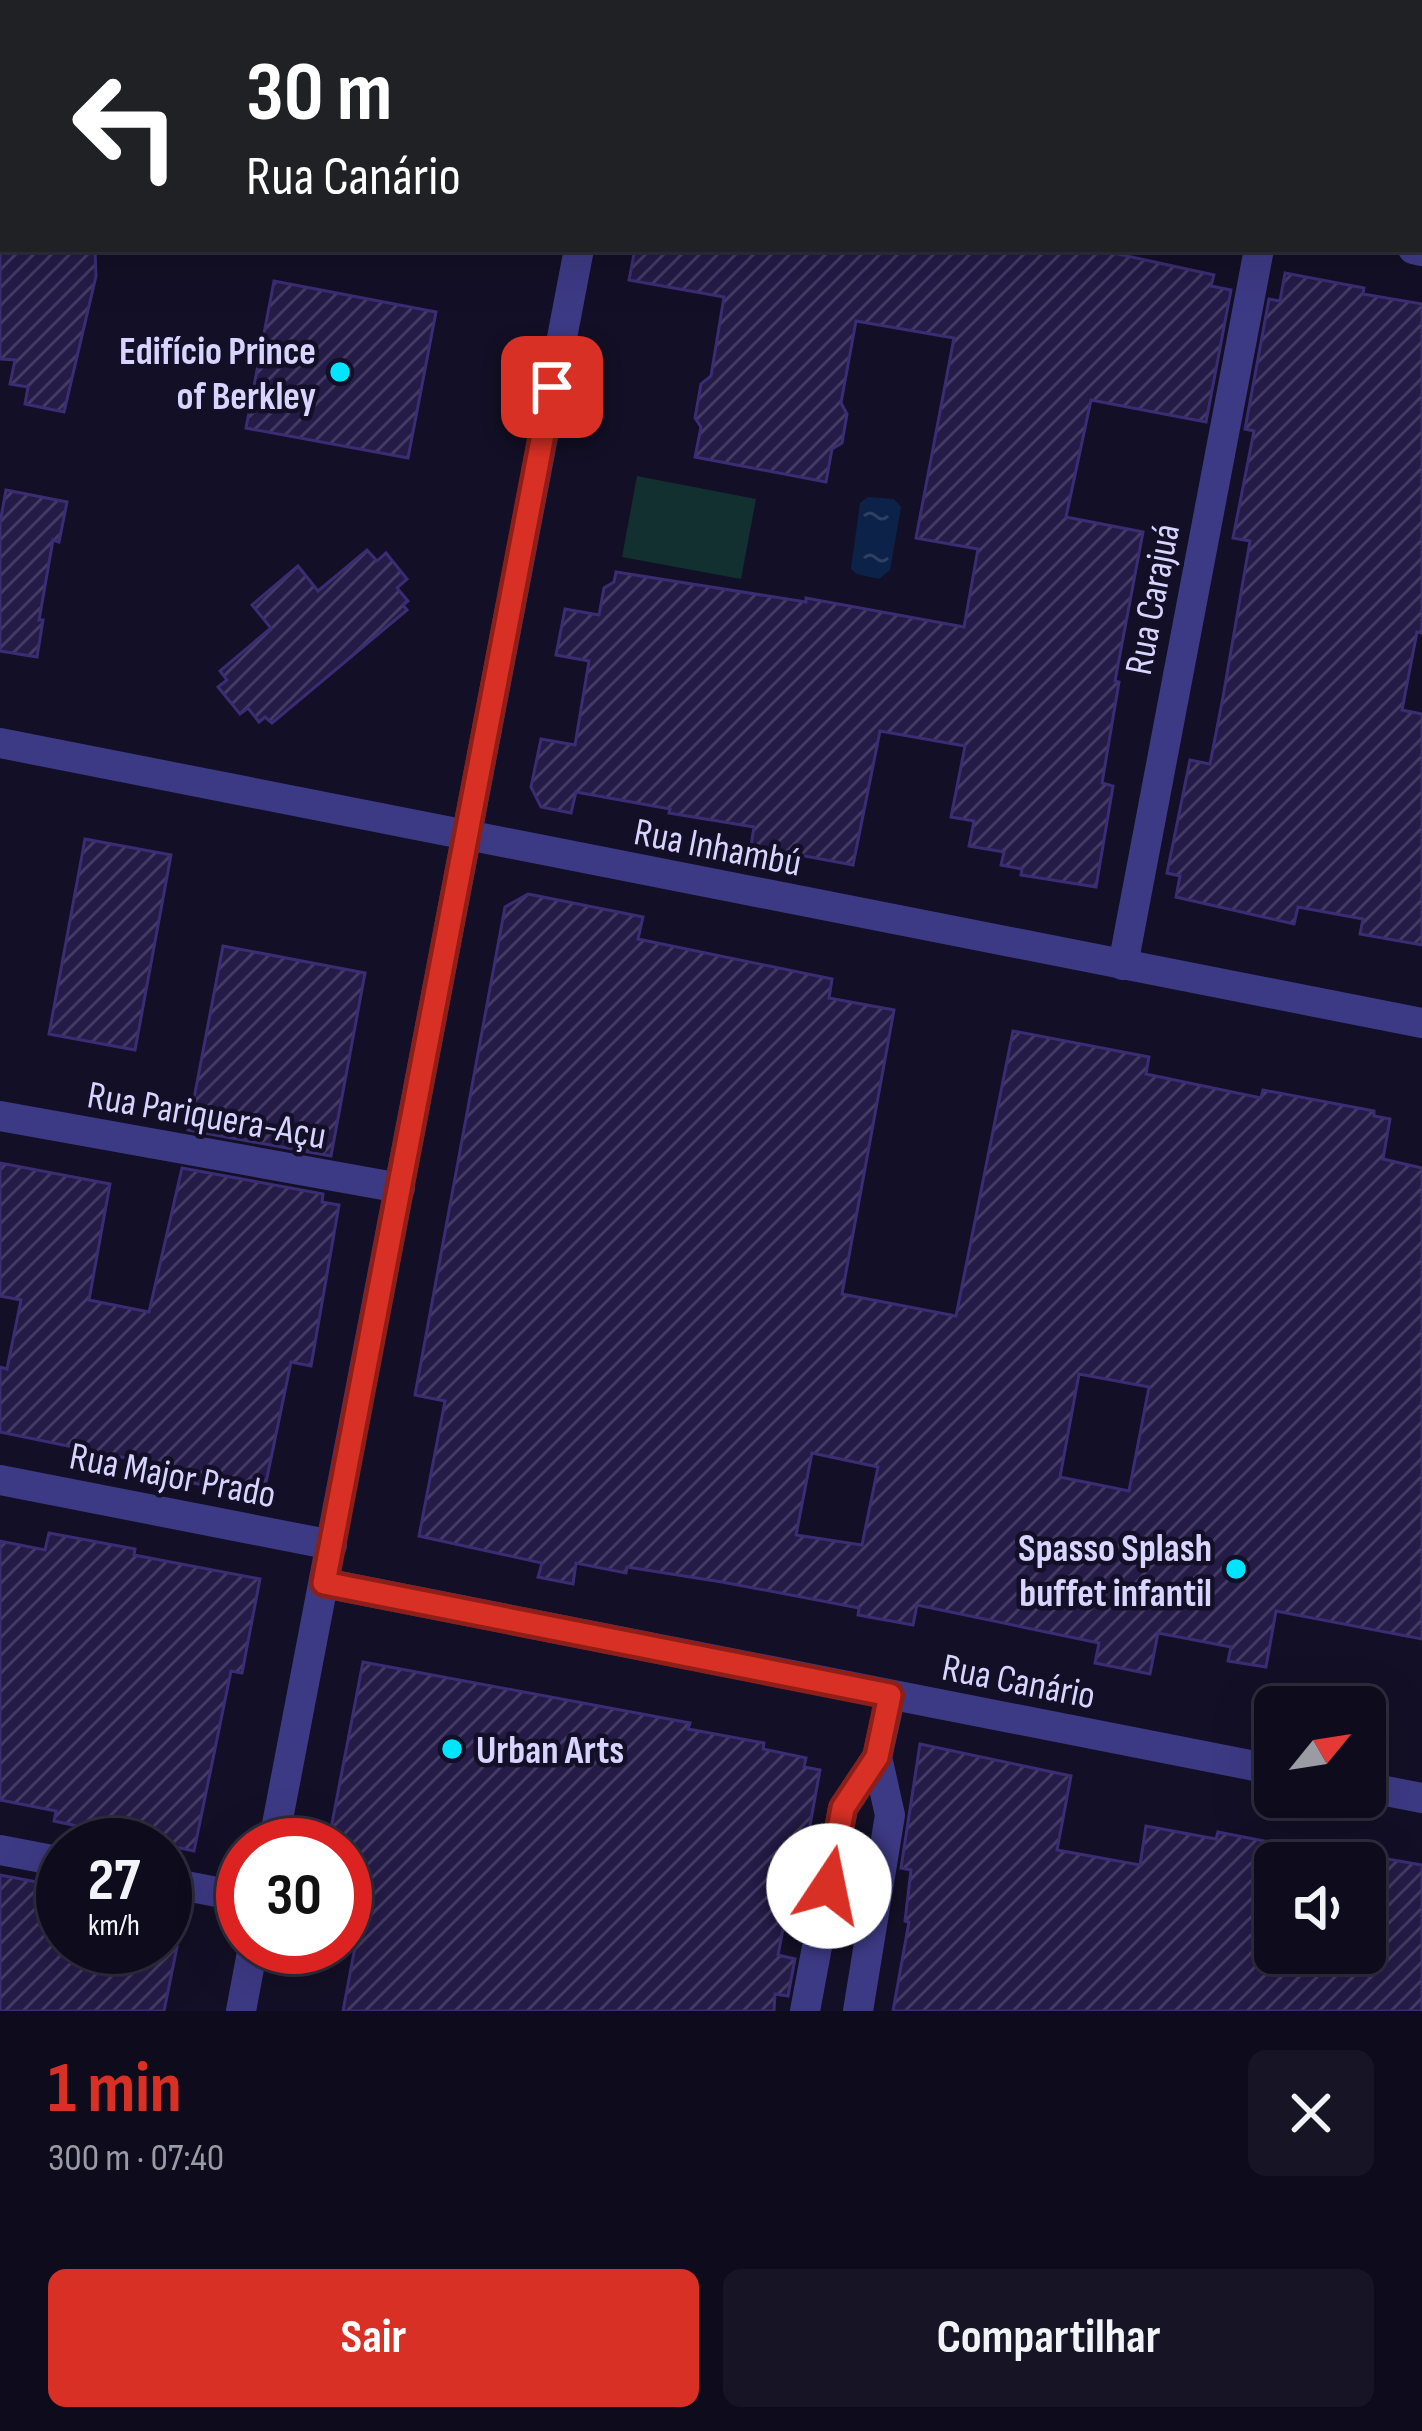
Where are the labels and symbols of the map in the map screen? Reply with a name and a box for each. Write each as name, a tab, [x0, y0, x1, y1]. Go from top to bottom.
place label: Edifício Prince of Berkley	[119, 329, 316, 421]
pin	[501, 336, 603, 438]
marker: Edifício Prince of Berkley	[327, 359, 353, 385]
street label: Rua Carajuá	[1116, 520, 1191, 679]
street label: Rua Inhambú	[630, 809, 805, 888]
street label: Rua Pariquera-Açu	[84, 1072, 330, 1161]
street label: Rua Major Prado	[66, 1433, 279, 1519]
place label: Spasso Splash buffet infantil	[1018, 1526, 1212, 1618]
marker: Spasso Splash buffet infantil	[1223, 1556, 1249, 1582]
street label: Rua Canário	[938, 1645, 1099, 1720]
north arrow	[1254, 1686, 1386, 1818]
place label: Urban Arts	[476, 1728, 624, 1775]
marker: Urban Arts	[439, 1736, 465, 1762]
speed limit sign: 30	[216, 1818, 372, 1974]
position arrow	[766, 1823, 892, 1949]

